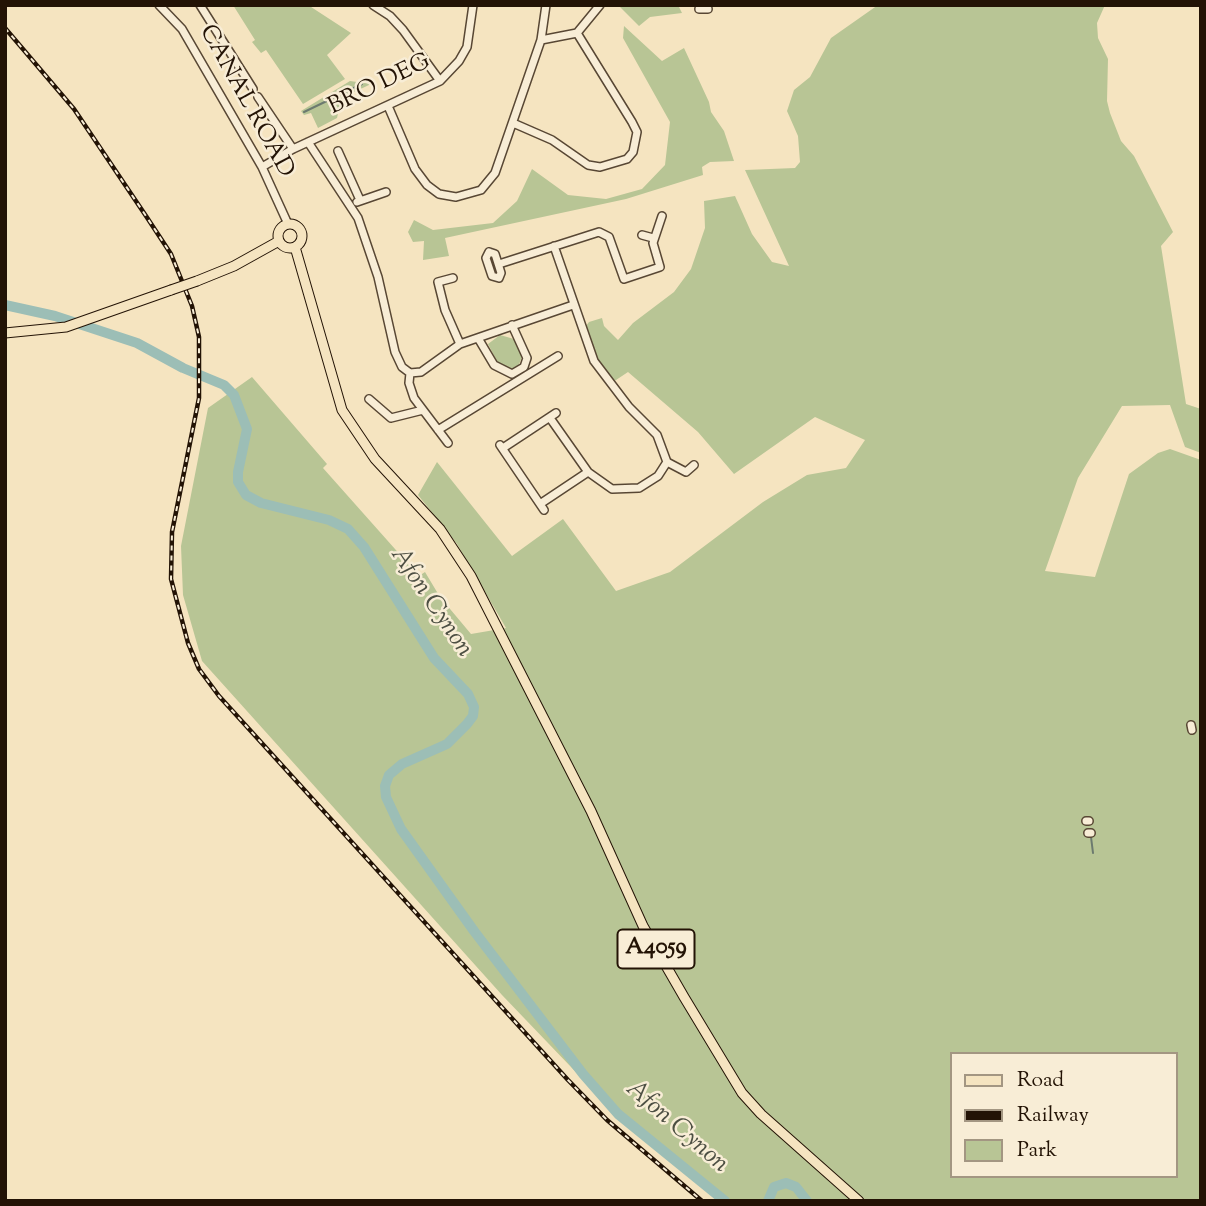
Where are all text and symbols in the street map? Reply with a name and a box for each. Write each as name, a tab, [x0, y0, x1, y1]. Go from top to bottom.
street label: CANAL ROAD	[191, 21, 299, 183]
street label: BRO DEG	[324, 49, 436, 123]
water label: Afon Cynon	[382, 542, 478, 664]
road number: A4059	[618, 930, 694, 968]
legend	[950, 1052, 1178, 1178]
text: Road	[1017, 1066, 1064, 1096]
water label: Afon Cynon	[618, 1075, 734, 1181]
text: Railway	[1017, 1101, 1089, 1131]
text: Park	[1017, 1136, 1057, 1166]

